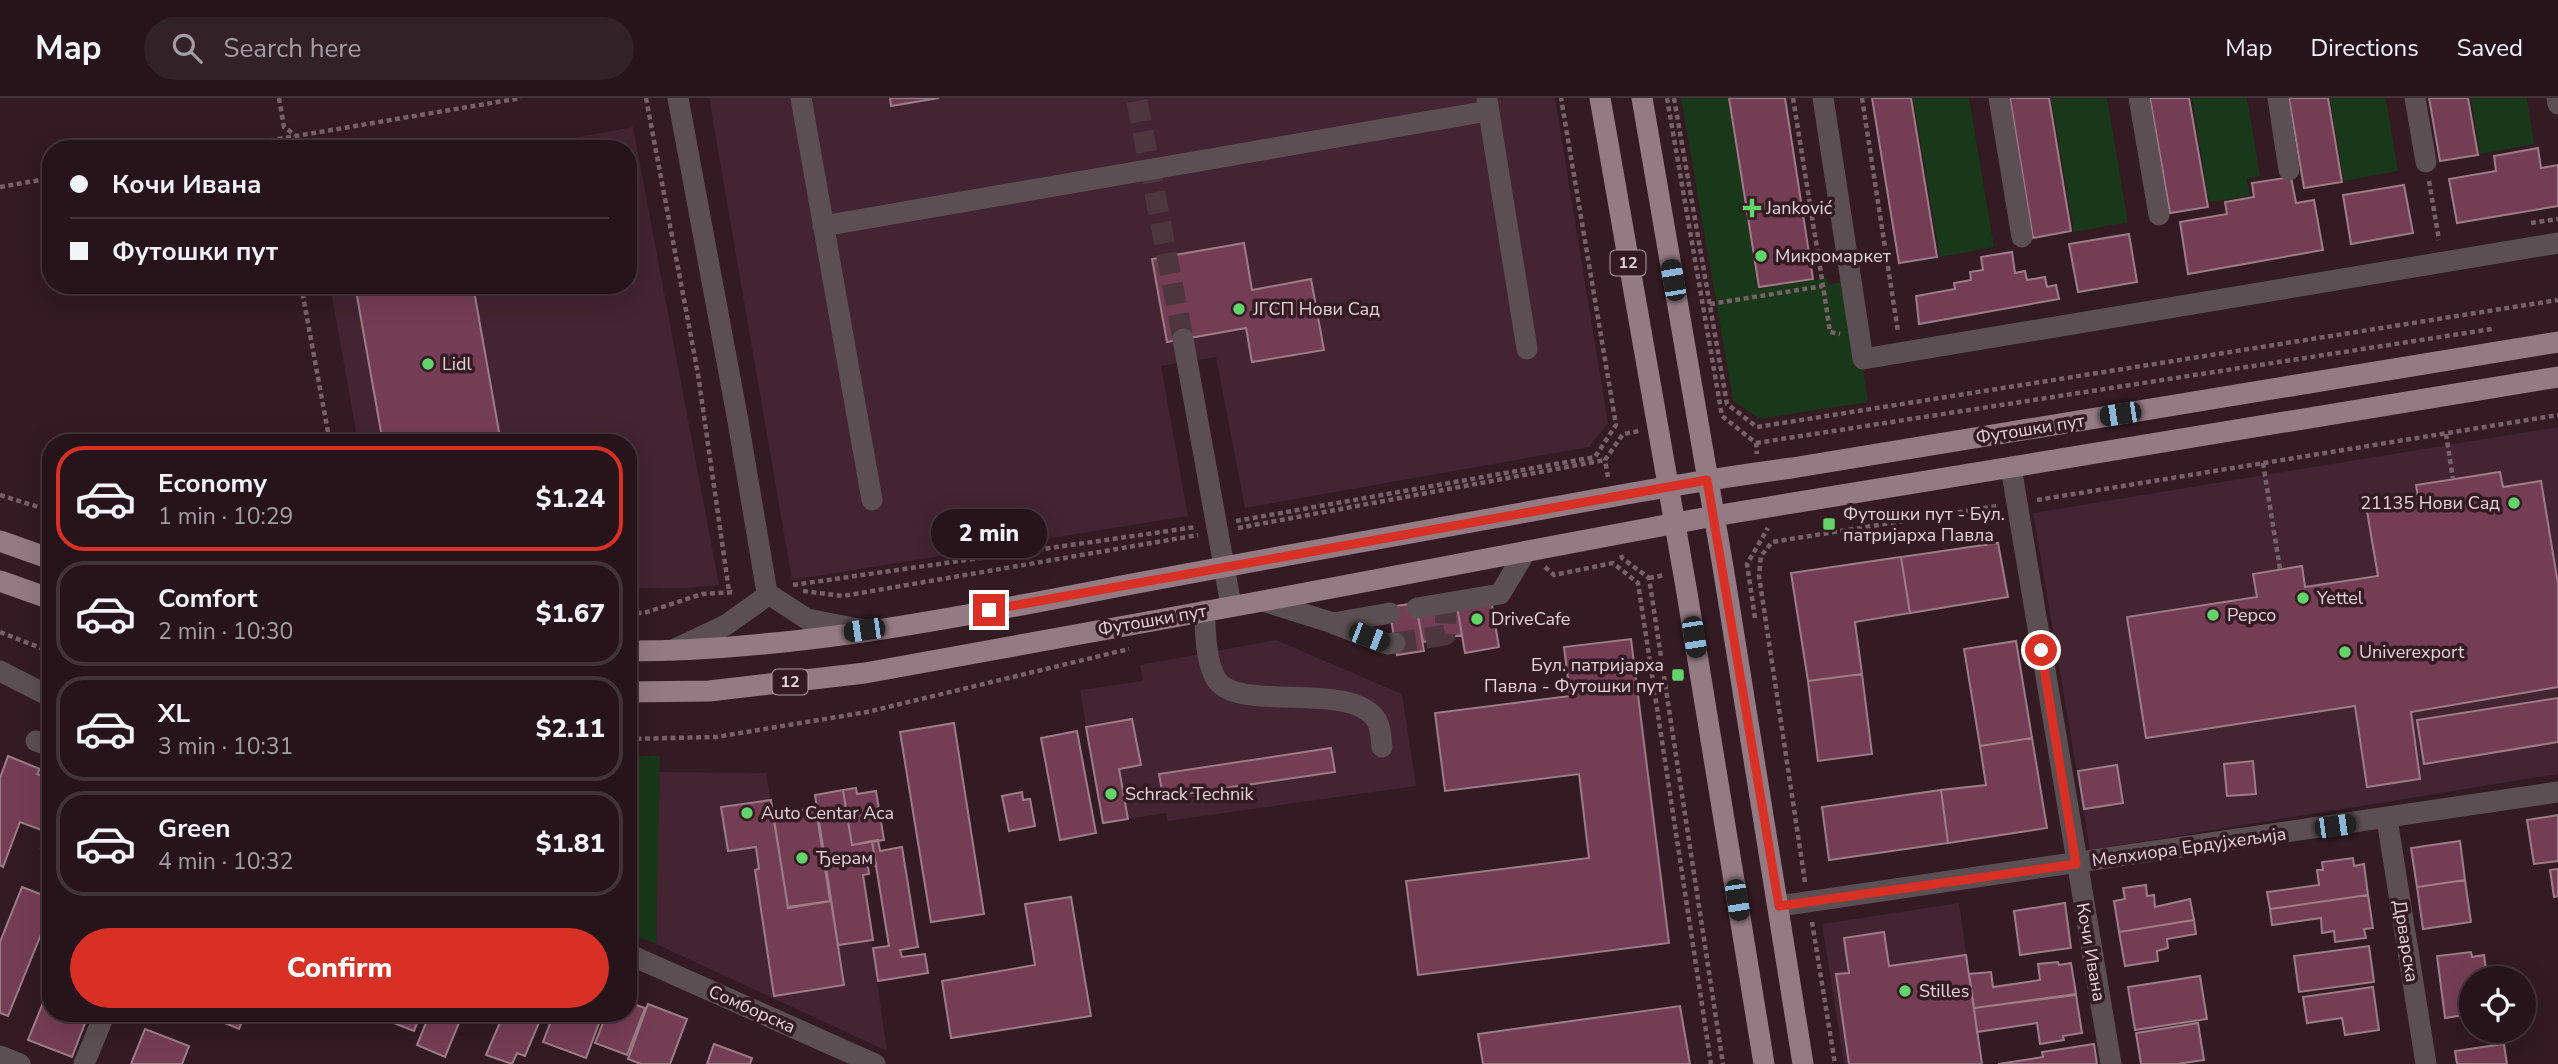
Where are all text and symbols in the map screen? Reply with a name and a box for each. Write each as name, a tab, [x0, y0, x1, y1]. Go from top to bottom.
search box	[144, 17, 634, 80]
text: Map	[35, 26, 102, 71]
icon: search	[168, 29, 206, 67]
text: Search here	[224, 31, 361, 66]
text: Map	[2225, 32, 2272, 64]
text: Directions	[2310, 32, 2419, 64]
text: Saved	[2457, 32, 2523, 64]
text: Кочи Ивана	[112, 167, 262, 202]
place label: Janković	[1765, 196, 1832, 220]
marker: Janković	[1744, 200, 1760, 216]
text: Футошки пут	[112, 234, 278, 269]
place label: Микромаркет	[1775, 244, 1891, 268]
marker: Микромаркет	[1753, 248, 1769, 264]
road number: 12	[1610, 251, 1646, 276]
car	[1660, 257, 1687, 303]
place label: ЈГСП Нови Сад	[1252, 297, 1380, 321]
marker: ЈГСП Нови Сад	[1231, 301, 1247, 317]
place label: Lidl	[442, 352, 472, 376]
marker: Lidl	[420, 356, 436, 372]
car	[2098, 400, 2143, 428]
street label: Футошки пут	[1974, 409, 2086, 449]
text: Economy	[158, 466, 267, 501]
icon: car	[74, 467, 137, 530]
text: $1.24	[536, 481, 605, 516]
place label: 21135 Нови Сад	[2360, 491, 2500, 515]
marker: 21135 Нови Сад	[2506, 495, 2522, 511]
text: 1 min · 10:29	[158, 501, 293, 532]
place label: Футошки пут - Бул. патријарха Павла	[1843, 502, 2005, 547]
callout: 2 min	[931, 508, 1047, 558]
marker: Футошки пут - Бул. патријарха Павла	[1821, 516, 1837, 532]
text: 2 min	[959, 518, 1019, 549]
text: Comfort	[158, 581, 258, 616]
icon: car	[74, 582, 137, 645]
place label: Yettel	[2316, 586, 2364, 610]
marker: Yettel	[2295, 590, 2311, 606]
route end	[973, 594, 1005, 626]
text: $1.67	[536, 596, 605, 631]
street label: Футошки пут	[1096, 599, 1208, 641]
place label: Pepco	[2227, 603, 2276, 627]
place label: DriveCafe	[1491, 607, 1570, 631]
marker: Pepco	[2205, 607, 2221, 623]
marker: DriveCafe	[1469, 611, 1485, 627]
car	[1681, 615, 1708, 659]
text: 2 min · 10:30	[158, 616, 293, 647]
car	[842, 617, 887, 643]
car	[1346, 620, 1393, 654]
route start	[2025, 634, 2057, 666]
place label: Univerexport	[2359, 640, 2465, 664]
marker: Univerexport	[2337, 644, 2353, 660]
place label: Бул. патријарха Павла - Футошки пут	[1484, 653, 1664, 698]
marker: Бул. патријарха Павла - Футошки пут	[1670, 667, 1686, 683]
road number: 12	[772, 670, 808, 694]
text: XL	[158, 696, 190, 731]
icon: car	[74, 697, 137, 760]
text: $2.11	[536, 711, 605, 746]
text: 3 min · 10:31	[158, 731, 293, 762]
place label: Schrack Technik	[1125, 782, 1254, 806]
marker: Schrack Technik	[1103, 786, 1119, 802]
place label: Auto Centar Aca	[761, 801, 894, 825]
marker: Auto Centar Aca	[739, 805, 755, 821]
text: Green	[158, 811, 231, 846]
icon: car	[74, 812, 137, 875]
car	[2313, 813, 2358, 839]
street label: Мелхиора Ердујхељија	[2090, 821, 2288, 873]
text: $1.81	[536, 826, 605, 861]
text: 4 min · 10:32	[158, 846, 293, 877]
place label: Ђерам	[816, 846, 873, 870]
marker: Ђерам	[794, 850, 810, 866]
car	[1724, 878, 1751, 922]
street label: Дрварска	[2388, 898, 2424, 984]
street label: Кочи Ивана	[2071, 901, 2111, 1003]
button: Confirm	[70, 928, 609, 1008]
map controls	[2459, 966, 2536, 1043]
button: locate	[2459, 966, 2536, 1043]
street label: Сомборска	[705, 979, 799, 1039]
place label: Stilles	[1919, 979, 1969, 1003]
marker: Stilles	[1897, 983, 1913, 999]

